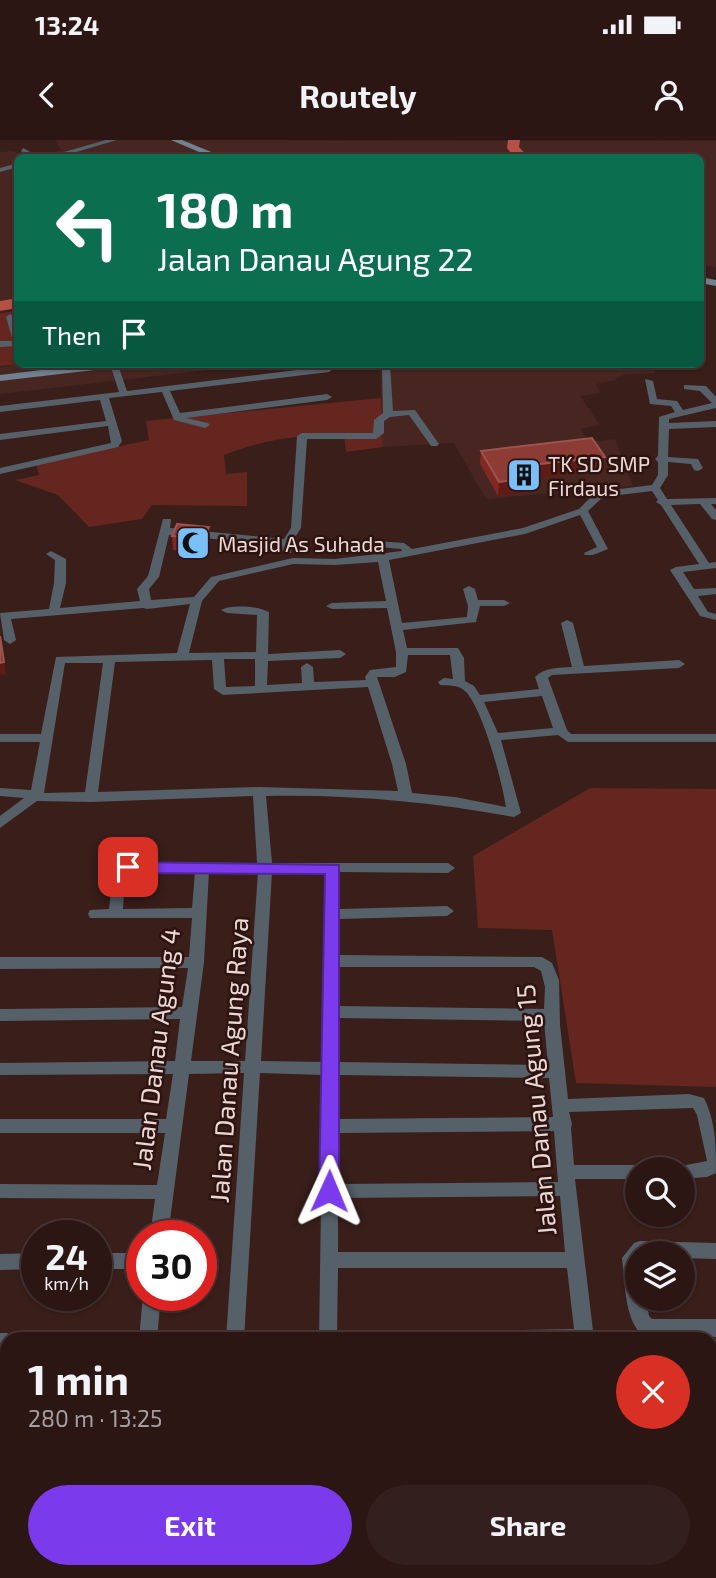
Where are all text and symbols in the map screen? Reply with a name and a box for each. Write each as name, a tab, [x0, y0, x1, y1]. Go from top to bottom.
text: 13:24	[35, 9, 99, 40]
icon: back	[28, 76, 66, 114]
text: Routely	[299, 76, 417, 114]
icon: person	[650, 76, 688, 114]
text: 180 m	[157, 179, 293, 238]
icon: left	[42, 182, 133, 273]
text: Jalan Danau Agung 22	[157, 239, 473, 277]
icon: arrive	[115, 315, 153, 353]
text: Then	[42, 319, 101, 350]
place label: TK SD SMP Firdaus	[548, 451, 650, 500]
building icon: TK SD SMP Firdaus	[505, 456, 543, 494]
mosque icon: Masjid As Suhada	[174, 524, 212, 562]
place label: Masjid As Suhada	[218, 531, 385, 557]
pin	[98, 837, 158, 897]
icon: arrive	[109, 848, 147, 886]
street label: Jalan Danau Agung Raya	[203, 916, 253, 1204]
street label: Jalan Danau Agung 4	[125, 926, 185, 1172]
street label: Jalan Danau Agung 15	[509, 983, 561, 1237]
position arrow	[292, 1154, 366, 1228]
map controls	[625, 1157, 695, 1311]
button: search	[625, 1157, 695, 1227]
speed limit sign: 30	[126, 1220, 217, 1311]
text: 24	[45, 1235, 88, 1277]
button: layers	[625, 1241, 695, 1311]
text: km/h	[44, 1272, 89, 1294]
text: 1 min	[28, 1353, 129, 1403]
button: close	[616, 1355, 690, 1429]
text: 280 m · 13:25	[28, 1404, 162, 1432]
button: Exit	[28, 1485, 352, 1565]
button: Share	[366, 1485, 690, 1565]

